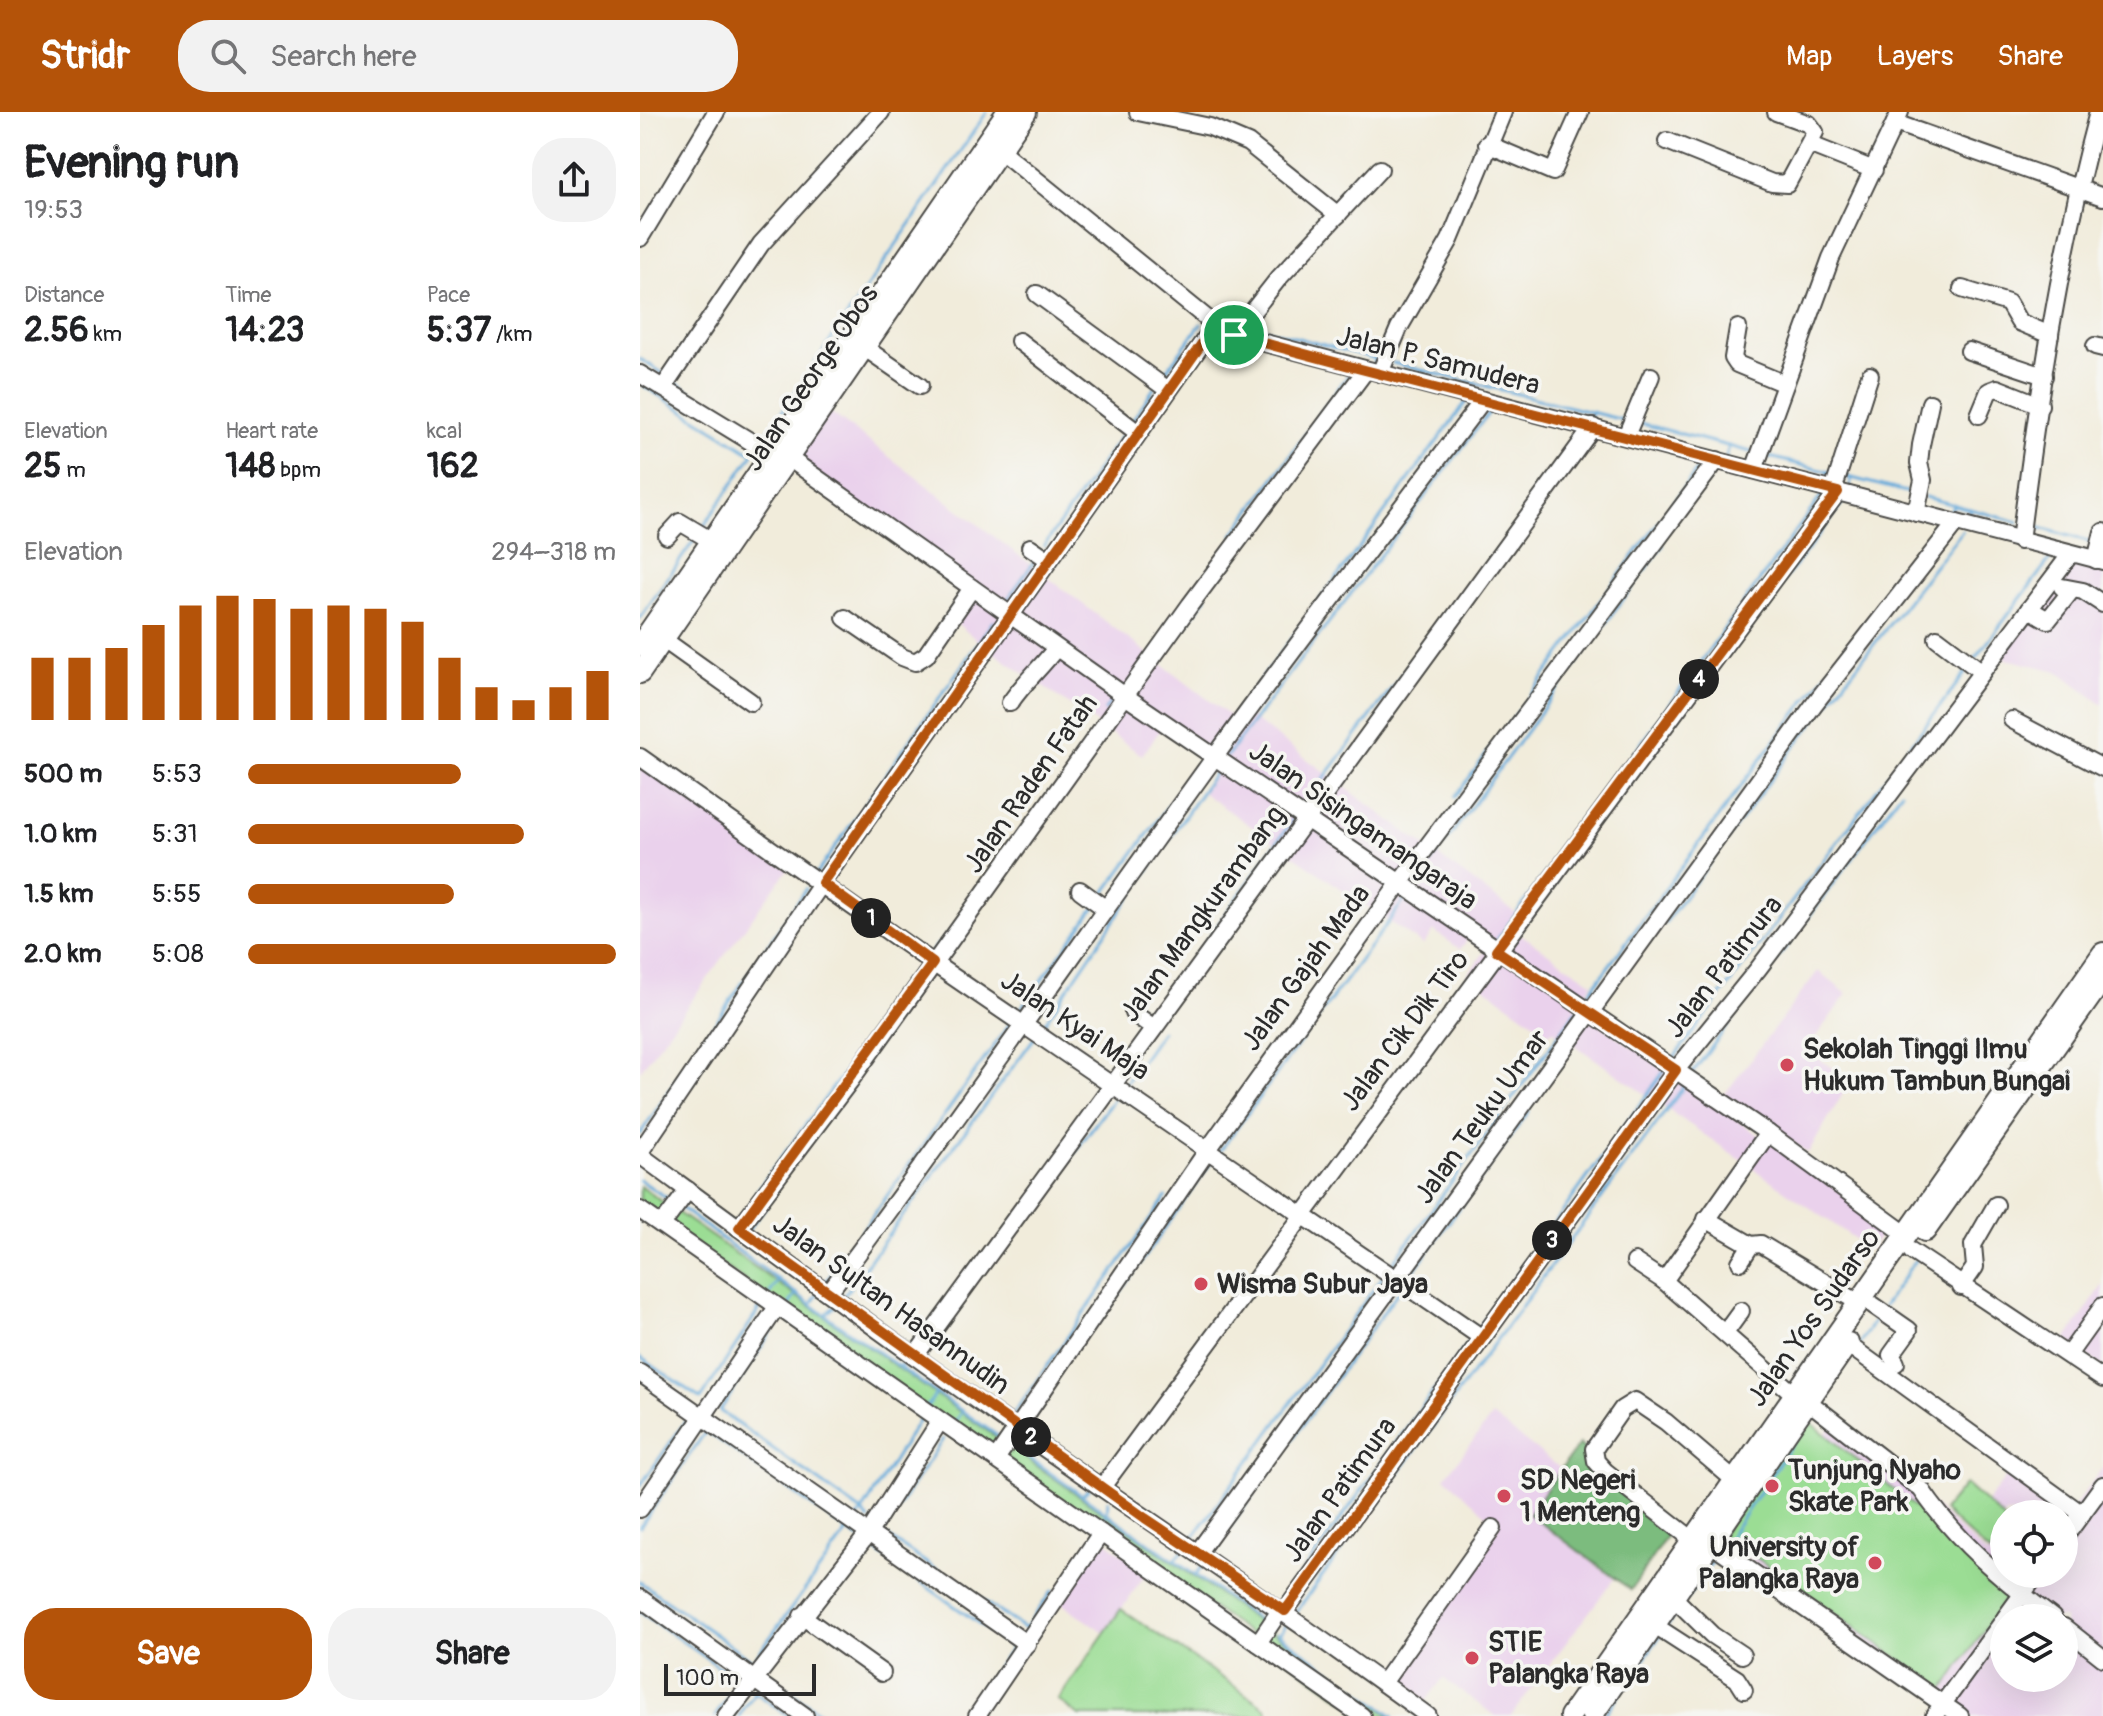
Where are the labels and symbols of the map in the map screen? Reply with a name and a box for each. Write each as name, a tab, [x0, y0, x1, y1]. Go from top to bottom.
street label: Jalan George Obos	[736, 278, 887, 478]
pin	[1200, 301, 1268, 369]
street label: Jalan P. Samudera	[1333, 319, 1543, 403]
pin: 4	[1679, 659, 1719, 699]
street label: Jalan Raden Fatah	[956, 688, 1106, 880]
street label: Jalan Sisingamangaraja	[1242, 734, 1484, 918]
street label: Jalan Mangkurambang	[1113, 799, 1293, 1029]
street label: Jalan Gajah Mada	[1234, 878, 1378, 1058]
street label: Jalan Patimura	[1657, 889, 1791, 1045]
pin: 1	[851, 898, 891, 938]
street label: Jalan Cik Dik Tiro	[1333, 944, 1477, 1118]
street label: Jalan Kyai Maja	[994, 963, 1156, 1089]
street label: Jalan Teuku Umar	[1407, 1023, 1557, 1211]
place label: Sekolah Tinggi Ilmu Hukum Tambun Bungai	[1803, 1032, 2070, 1099]
marker: Sekolah Tinggi Ilmu Hukum Tambun Bungai	[1778, 1056, 1796, 1074]
street label: Jalan Sultan Hasannudin	[765, 1207, 1017, 1403]
pin: 3	[1532, 1220, 1572, 1260]
street label: Jalan Yos Sudarso	[1740, 1222, 1888, 1414]
place label: Wisma Subur Jaya	[1217, 1267, 1428, 1302]
marker: Wisma Subur Jaya	[1192, 1275, 1210, 1293]
street label: Jalan Patimura	[1276, 1410, 1404, 1570]
pin: 2	[1011, 1417, 1051, 1457]
place label: Tunjung Nyaho Skate Park	[1787, 1453, 1961, 1520]
place label: SD Negeri 1 Menteng	[1520, 1463, 1640, 1530]
marker: Tunjung Nyaho Skate Park	[1763, 1477, 1781, 1495]
marker: SD Negeri 1 Menteng	[1495, 1487, 1513, 1505]
place label: University of Palangka Raya	[1698, 1530, 1860, 1597]
marker: University of Palangka Raya	[1866, 1554, 1884, 1572]
place label: STIE Palangka Raya	[1488, 1625, 1649, 1692]
marker: STIE Palangka Raya	[1463, 1649, 1481, 1667]
scale bar	[664, 1660, 816, 1696]

